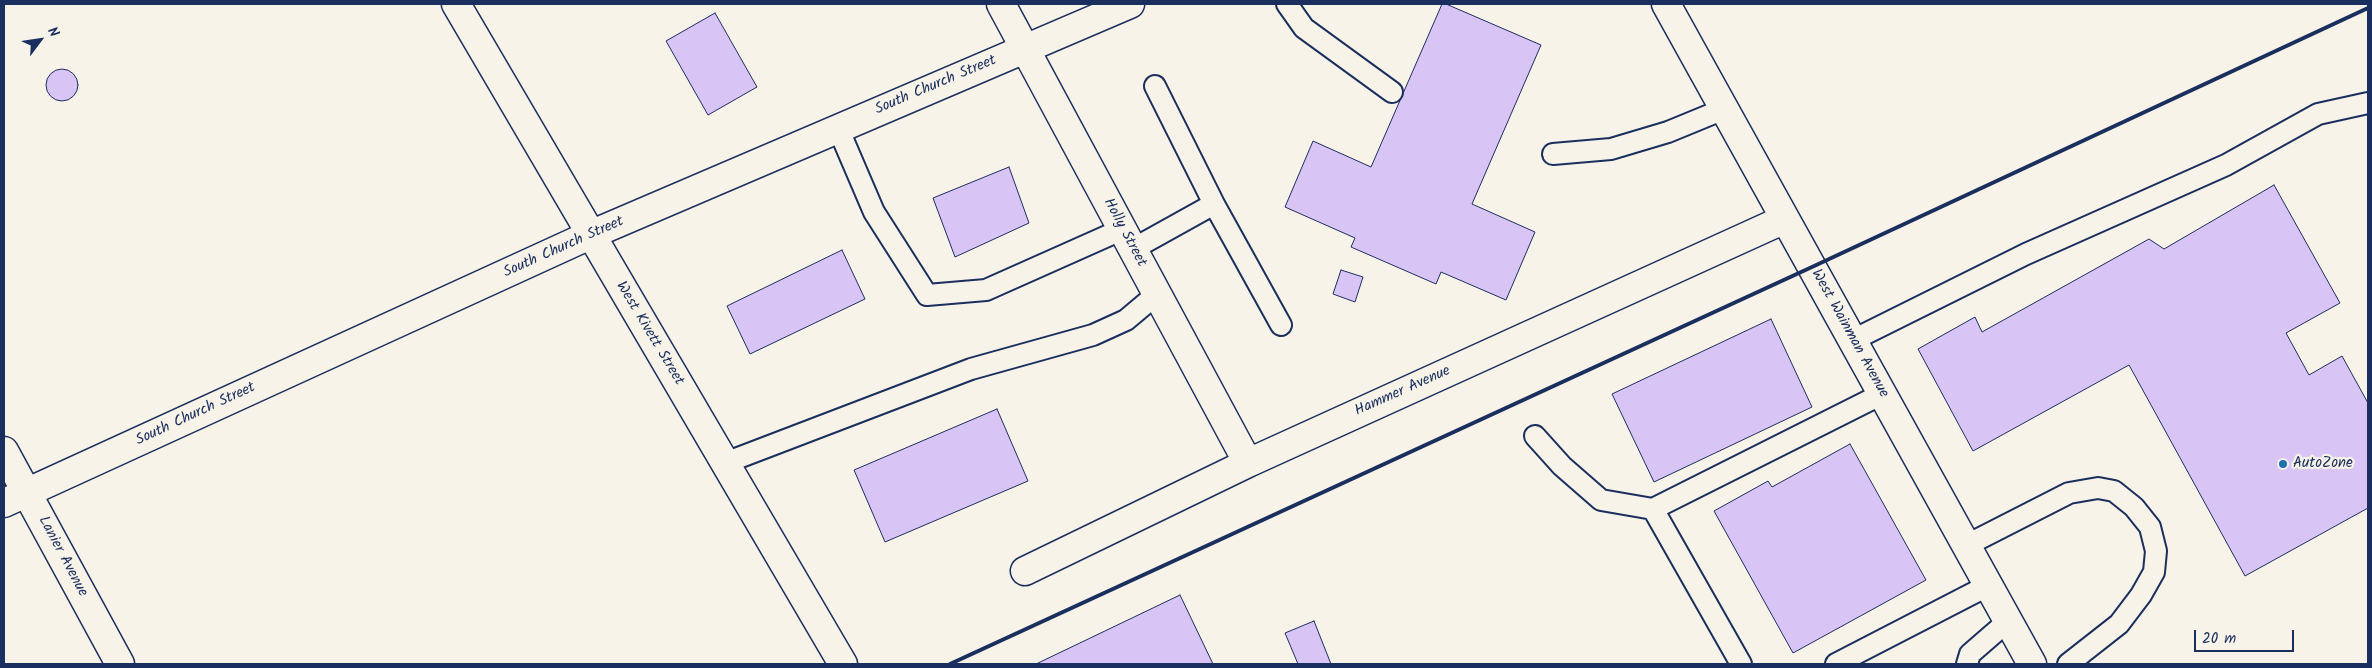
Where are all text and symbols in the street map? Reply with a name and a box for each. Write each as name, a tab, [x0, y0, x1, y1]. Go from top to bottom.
north arrow	[15, 15, 65, 65]
text: N	[41, 23, 65, 42]
street label: South Church Street	[873, 52, 999, 120]
street label: Holly Street	[1098, 196, 1150, 270]
street label: South Church Street	[501, 213, 627, 283]
street label: West Wainman Avenue	[1806, 267, 1892, 401]
street label: West Kivett Street	[611, 279, 687, 389]
street label: Hammer Avenue	[1352, 363, 1454, 421]
street label: South Church Street	[133, 379, 259, 451]
place label: AutoZone	[2293, 455, 2353, 473]
marker: AutoZone	[2277, 458, 2289, 470]
street label: Lanier Avenue	[33, 514, 91, 600]
scale bar	[2197, 620, 2297, 652]
text: 20 m	[2202, 627, 2236, 651]

